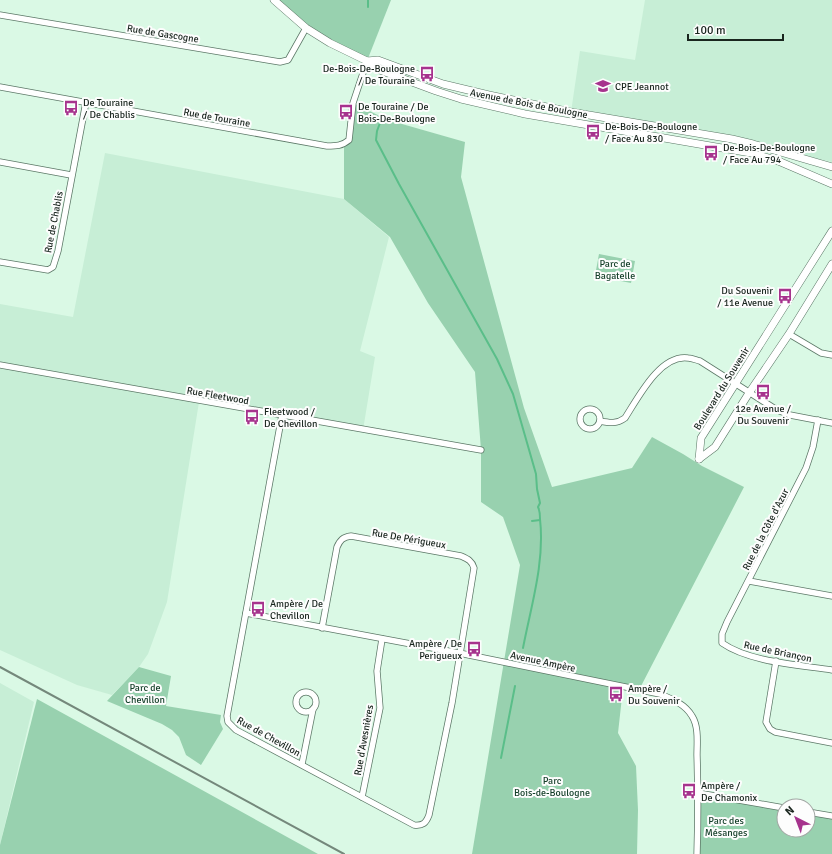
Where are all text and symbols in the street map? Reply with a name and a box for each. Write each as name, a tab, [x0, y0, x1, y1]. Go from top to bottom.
scale bar	[688, 16, 783, 42]
street label: Rue de Gascogne	[126, 22, 200, 46]
text: 100 m	[694, 23, 726, 38]
place label: De-Bois-De-Boulogne / De Touraine	[323, 63, 415, 87]
bus stop icon: De-Bois-De-Boulogne / De Touraine	[418, 65, 436, 83]
school or university icon: CPE Jeannot	[594, 77, 612, 95]
place label: CPE Jeannot	[615, 81, 669, 93]
street label: Avenue de Bois de Boulogne	[469, 87, 589, 121]
place label: De Touraine / De Chablis	[83, 97, 136, 121]
bus stop icon: De Touraine / De Chablis	[62, 99, 80, 117]
place label: De Touraine / De Bois-De-Boulogne	[358, 101, 435, 125]
bus stop icon: De Touraine / De Bois-De-Boulogne	[337, 103, 355, 121]
street label: Rue de Touraine	[183, 106, 251, 130]
place label: De-Bois-De-Boulogne / Face Au 830	[605, 121, 697, 145]
bus stop icon: De-Bois-De-Boulogne / Face Au 830	[584, 123, 602, 141]
place label: De-Bois-De-Boulogne / Face Au 794	[723, 142, 815, 166]
bus stop icon: De-Bois-De-Boulogne / Face Au 794	[702, 144, 720, 162]
street label: Rue de Chablis	[42, 190, 66, 254]
park label: Parc de Bagatelle	[595, 258, 635, 282]
place label: Du Souvenir / 11e Avenue	[717, 285, 773, 309]
bus stop icon: Du Souvenir / 11e Avenue	[776, 287, 794, 305]
street label: Boulevard du Souvenir	[691, 345, 752, 432]
bus stop icon: 12e Avenue / Du Souvenir	[754, 383, 772, 401]
street label: Rue Fleetwood	[186, 385, 250, 407]
place label: 12e Avenue / Du Souvenir	[735, 403, 792, 427]
place label: Fleetwood / De Chevillon	[264, 406, 318, 430]
bus stop icon: Fleetwood / De Chevillon	[243, 408, 261, 426]
street label: Rue de la Côte d'Azur	[740, 486, 792, 572]
street label: Rue De Périgueux	[371, 527, 447, 551]
place label: Ampère / De Chevillon	[270, 598, 323, 622]
bus stop icon: Ampère / De Chevillon	[249, 600, 267, 618]
place label: Ampère / De Perigueux	[409, 638, 462, 662]
street label: Rue de Briançon	[743, 639, 813, 665]
bus stop icon: Ampère / De Perigueux	[465, 640, 483, 658]
street label: Avenue Ampère	[509, 649, 577, 675]
park label: Parc de Chevillon	[125, 682, 165, 706]
place label: Ampère / Du Souvenir	[628, 683, 680, 707]
bus stop icon: Ampère / Du Souvenir	[607, 685, 625, 703]
street label: Rue d'Avesnières	[352, 703, 376, 776]
street label: Rue de Chevillon	[235, 714, 302, 759]
park label: Parc Bois-de-Boulogne	[514, 775, 590, 799]
place label: Ampère / De Chamonix	[701, 780, 758, 804]
bus stop icon: Ampère / De Chamonix	[680, 782, 698, 800]
north arrow	[776, 798, 816, 838]
text: N	[782, 804, 797, 818]
park label: Parc des Mésanges	[705, 815, 748, 839]

